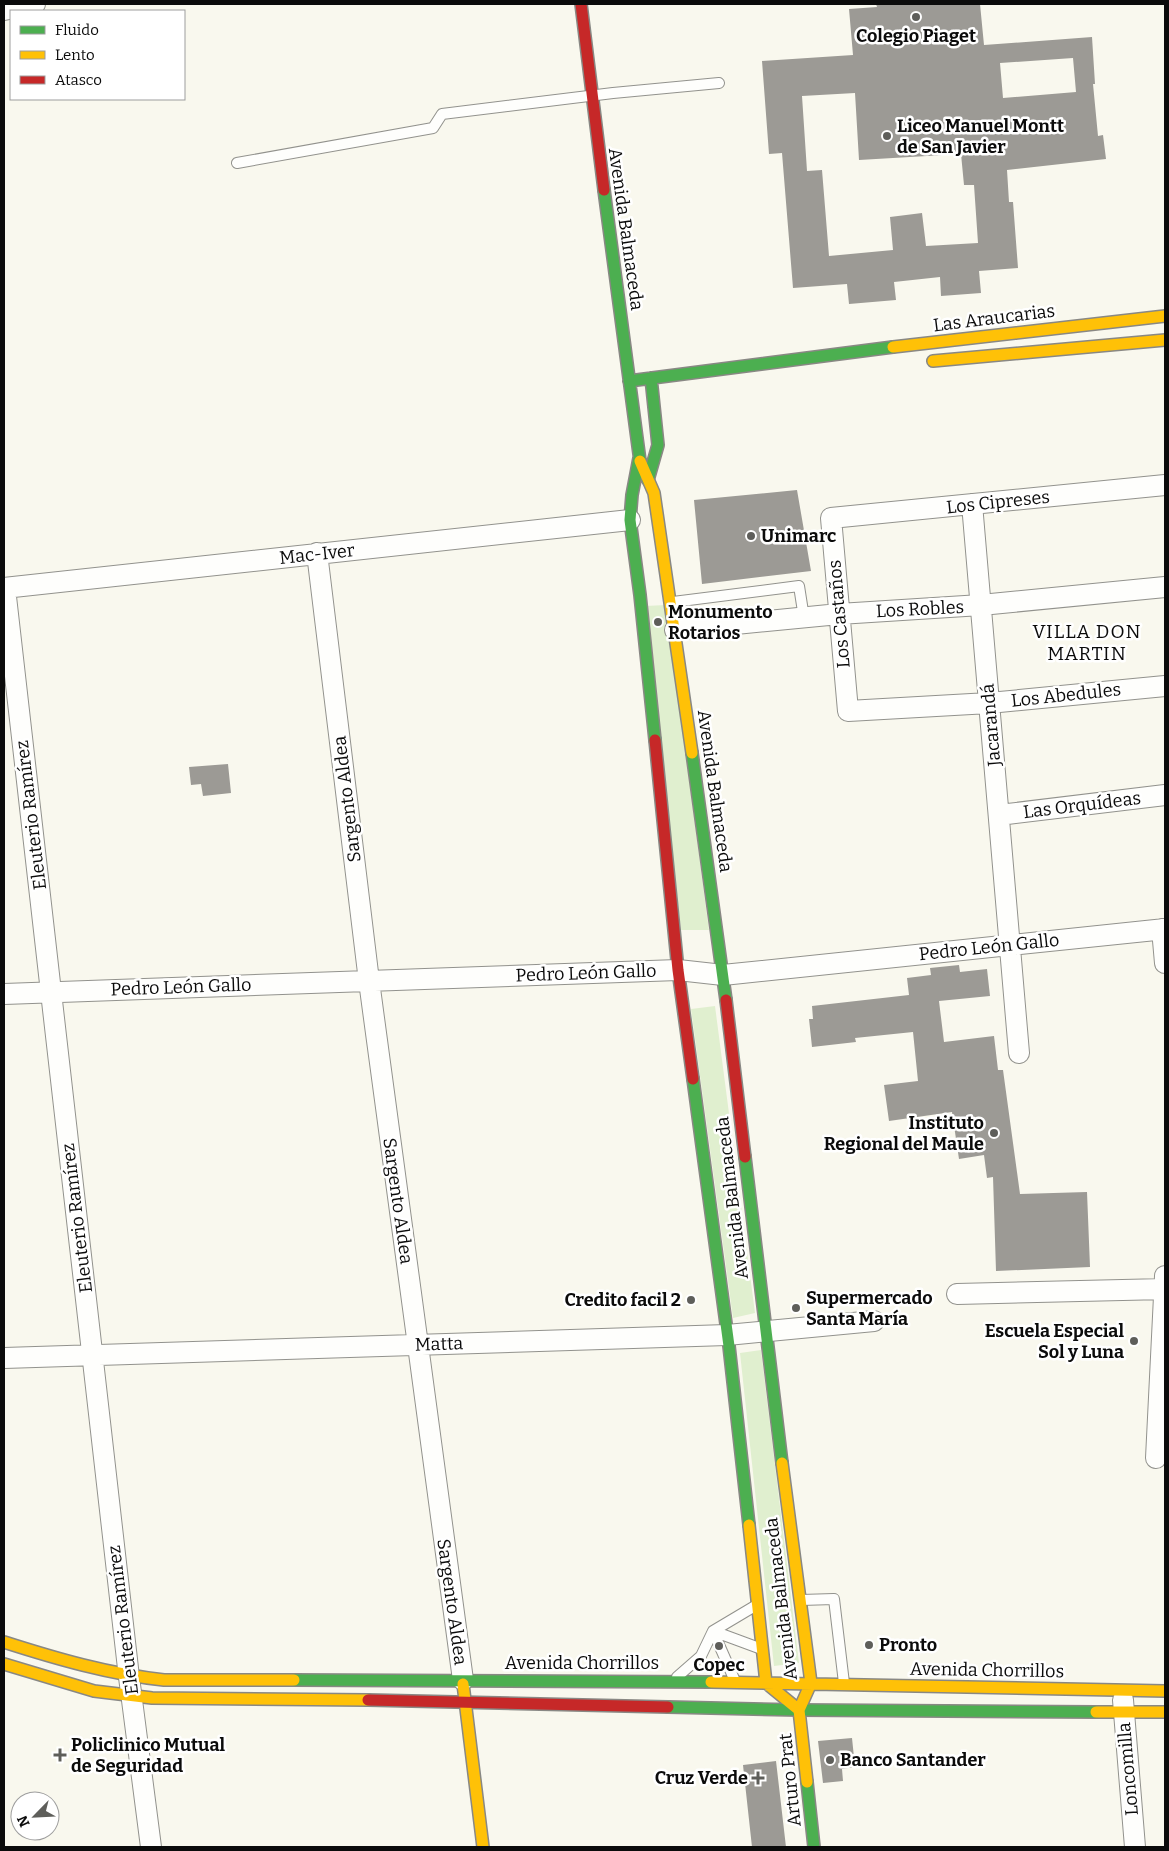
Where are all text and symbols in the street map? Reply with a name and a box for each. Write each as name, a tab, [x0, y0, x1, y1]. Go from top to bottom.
legend	[10, 10, 185, 100]
marker: Colegio Piaget	[910, 11, 922, 23]
text: Fluido	[55, 21, 99, 39]
place label: Colegio Piaget	[856, 25, 976, 47]
text: Lento	[55, 46, 95, 64]
text: Atasco	[55, 71, 102, 89]
place label: Liceo Manuel Montt de San Javier	[897, 115, 1064, 158]
marker: Liceo Manuel Montt de San Javier	[881, 130, 893, 142]
street label: Avenida Balmaceda	[604, 146, 648, 312]
street label: Las Araucarias	[932, 300, 1056, 336]
street label: Los Cipreses	[945, 486, 1051, 518]
place label: Unimarc	[761, 525, 836, 547]
marker: Unimarc	[745, 530, 757, 542]
street label: Mac-Iver	[278, 539, 356, 569]
street label: Los Castaños	[823, 559, 855, 669]
street label: Los Robles	[875, 596, 965, 622]
place label: Monumento Rotarios	[668, 601, 773, 644]
marker: Monumento Rotarios	[652, 616, 664, 628]
district label: VILLA DON MARTIN	[1032, 620, 1142, 665]
street label: Los Abedules	[1010, 678, 1122, 712]
street label: Jacarandá	[976, 683, 1006, 768]
street label: Avenida Balmaceda	[693, 708, 737, 874]
street label: Sargento Aldea	[328, 734, 366, 863]
street label: Eleuterio Ramírez	[11, 739, 51, 891]
street label: Las Orquídeas	[1022, 787, 1142, 823]
street label: Pedro León Gallo	[918, 929, 1060, 965]
street label: Pedro León Gallo	[515, 960, 657, 986]
street label: Pedro León Gallo	[110, 974, 252, 1000]
place label: Instituto Regional del Maule	[824, 1112, 984, 1155]
street label: Avenida Balmaceda	[711, 1115, 753, 1281]
marker: Instituto Regional del Maule	[988, 1127, 1000, 1139]
street label: Sargento Aldea	[378, 1136, 418, 1266]
street label: Eleuterio Ramírez	[57, 1142, 97, 1294]
place label: Supermercado Santa María	[806, 1287, 933, 1330]
place label: Credito facil 2	[564, 1289, 681, 1311]
marker: Credito facil 2	[685, 1294, 697, 1306]
marker: Supermercado Santa María	[790, 1302, 802, 1314]
place label: Escuela Especial Sol y Luna	[985, 1320, 1124, 1363]
street label: Matta	[414, 1332, 464, 1356]
marker: Escuela Especial Sol y Luna	[1128, 1335, 1140, 1347]
street label: Avenida Balmaceda	[760, 1516, 802, 1682]
street label: Sargento Aldea	[432, 1537, 472, 1667]
street label: Eleuterio Ramírez	[103, 1544, 143, 1696]
place label: Pronto	[879, 1634, 937, 1656]
marker: Pronto	[863, 1639, 875, 1651]
marker: Copec	[713, 1640, 725, 1652]
street label: Avenida Chorrillos	[505, 1652, 659, 1674]
place label: Copec	[693, 1654, 745, 1676]
street label: Avenida Chorrillos	[910, 1658, 1064, 1682]
street label: Loncomilla	[1113, 1721, 1143, 1816]
street label: Arturo Prat	[774, 1732, 806, 1828]
place label: Policlinico Mutual de Seguridad	[71, 1734, 226, 1777]
marker: Policlinico Mutual de Seguridad	[53, 1748, 67, 1762]
place label: Banco Santander	[840, 1749, 986, 1771]
marker: Banco Santander	[824, 1754, 836, 1766]
place label: Cruz Verde	[655, 1767, 748, 1789]
marker: Cruz Verde	[752, 1772, 764, 1784]
north arrow	[10, 1791, 60, 1841]
text: N	[14, 1813, 34, 1829]

